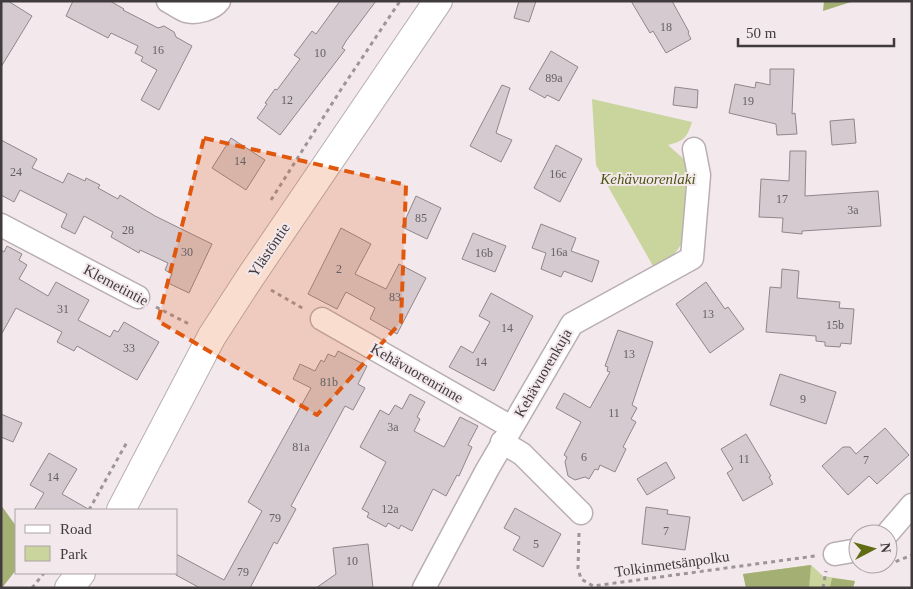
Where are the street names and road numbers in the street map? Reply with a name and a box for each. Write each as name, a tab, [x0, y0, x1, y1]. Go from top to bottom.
street label: Ylästöntie	[245, 220, 293, 280]
street label: Klemetintie	[81, 261, 151, 309]
street label: Kehävuorenkuja	[511, 326, 575, 420]
street label: Kehävuorenrinne	[368, 340, 466, 406]
street label: Tolkinmetsänpolku	[614, 548, 731, 580]

